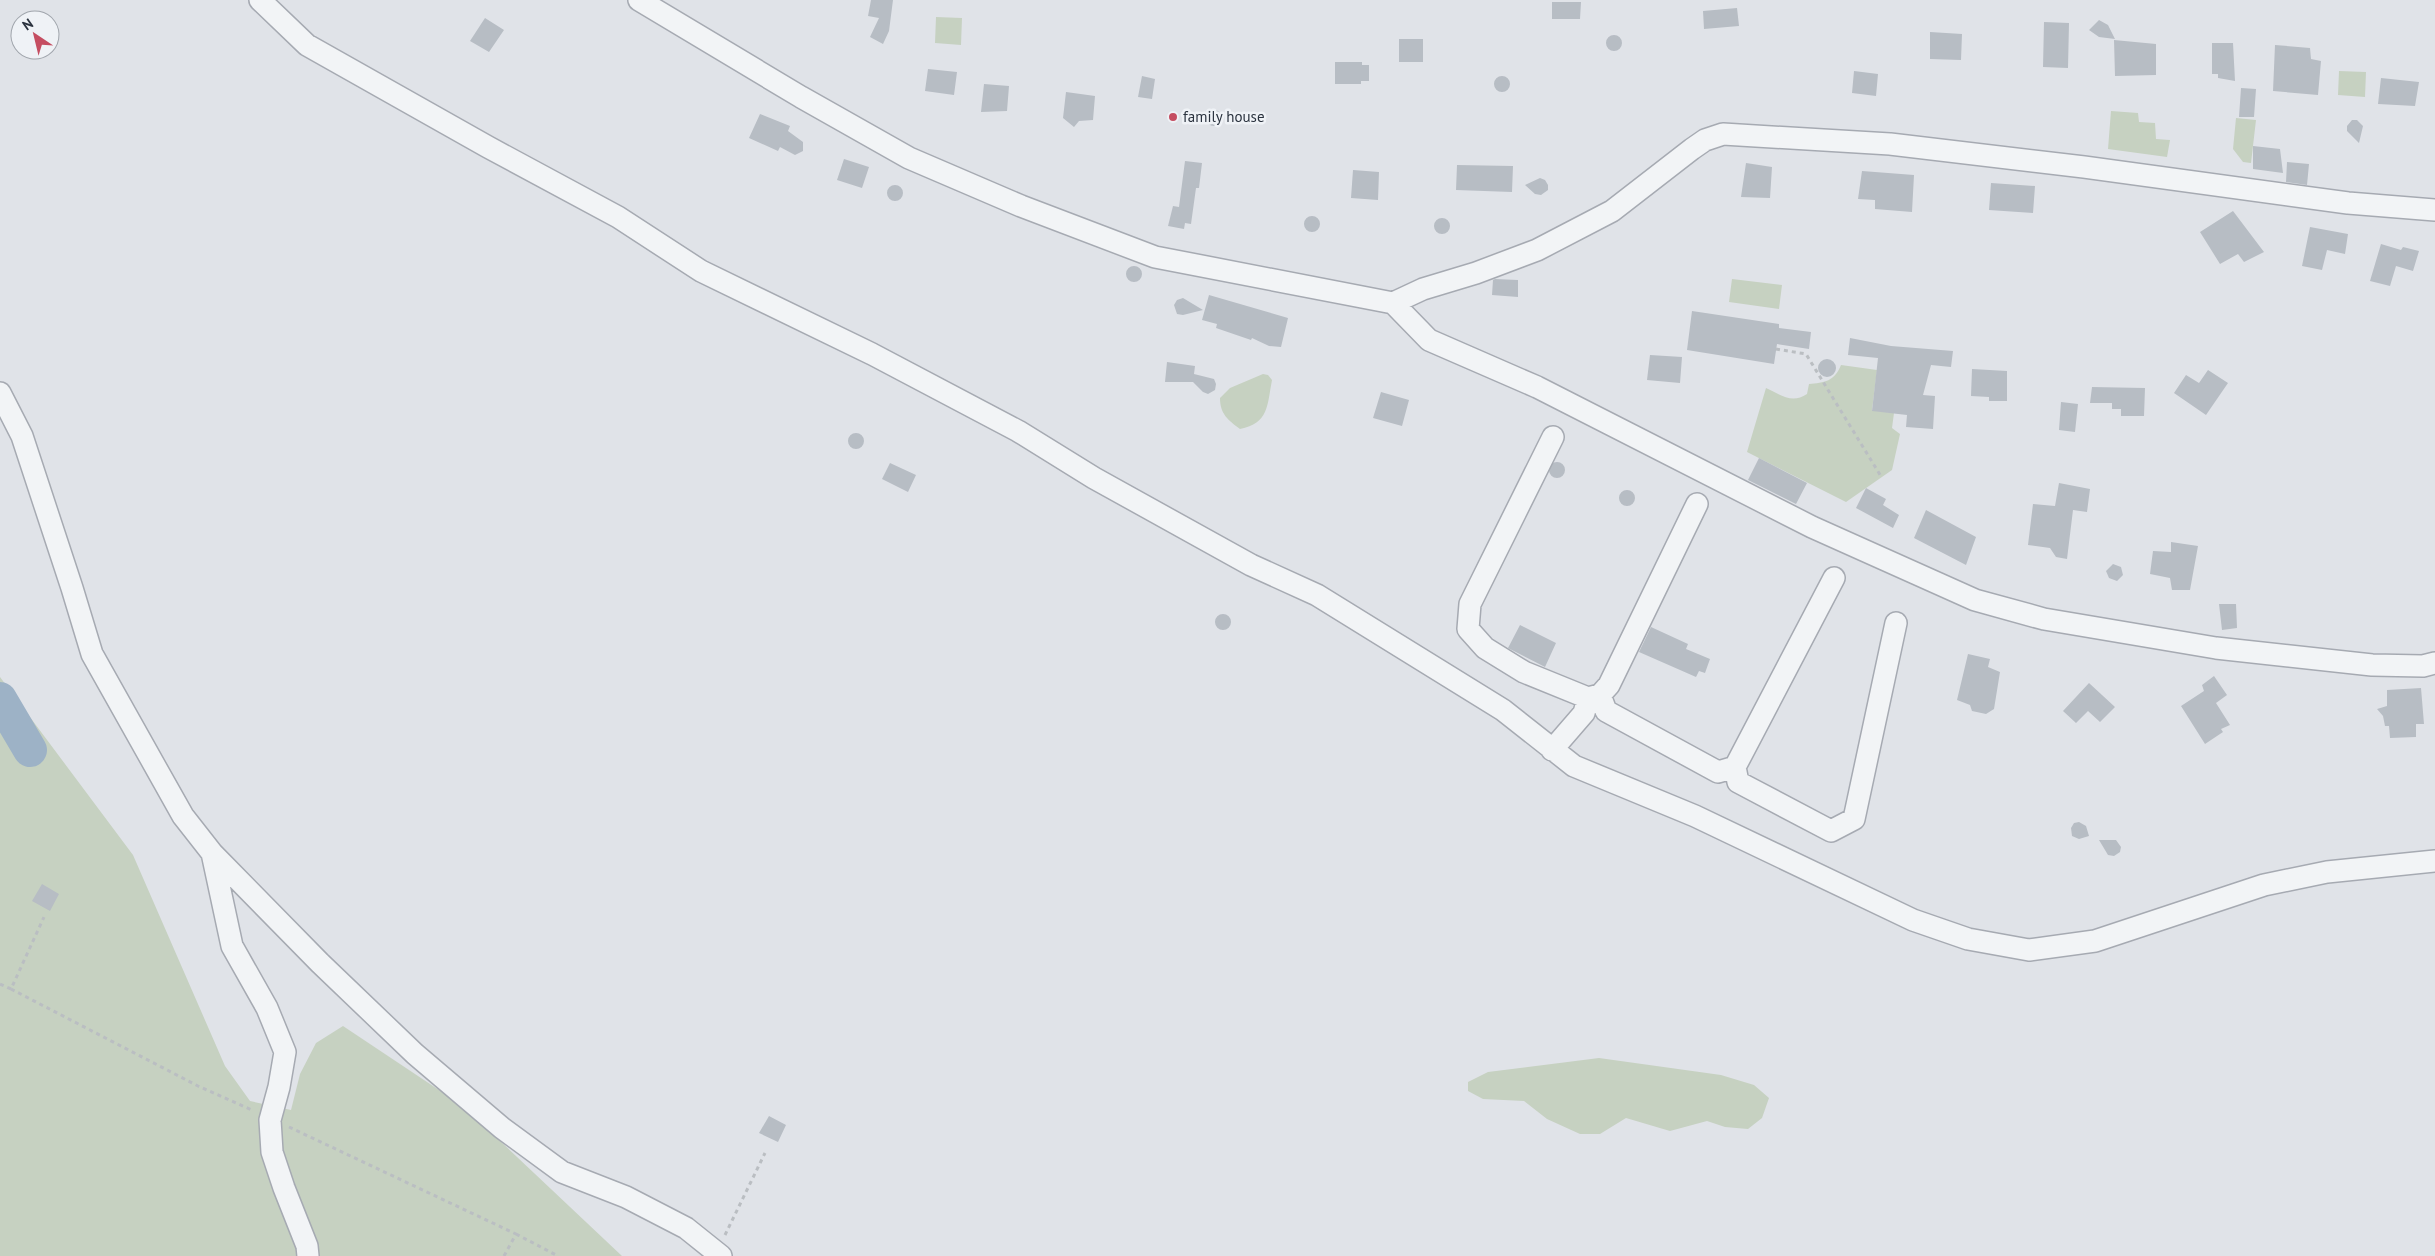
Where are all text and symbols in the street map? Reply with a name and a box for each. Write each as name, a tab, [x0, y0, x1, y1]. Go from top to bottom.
north arrow	[10, 10, 60, 60]
text: N	[19, 14, 36, 34]
place label: family house	[1183, 107, 1265, 126]
marker: family house	[1167, 111, 1179, 123]

